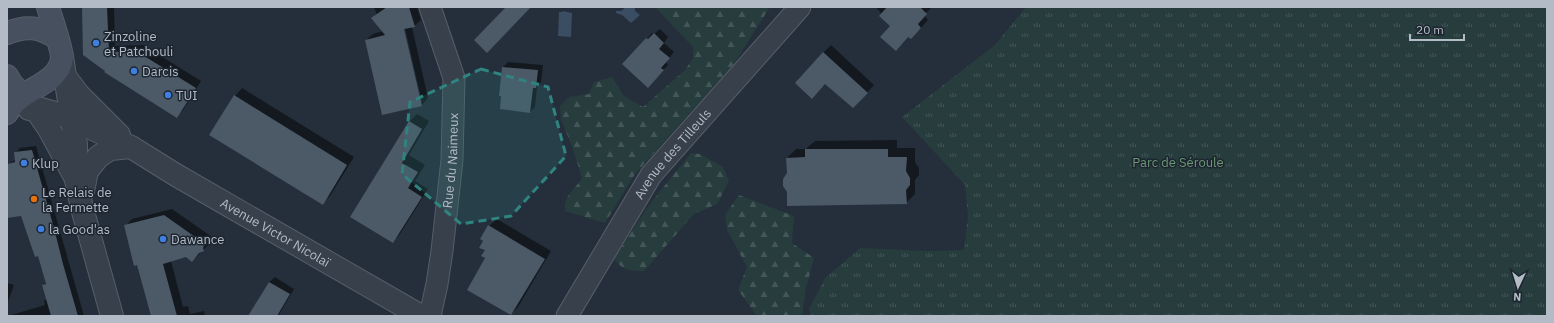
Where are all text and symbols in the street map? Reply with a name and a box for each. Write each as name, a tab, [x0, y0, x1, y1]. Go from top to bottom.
scale bar	[1410, 16, 1464, 42]
text: 20 m	[1416, 22, 1444, 37]
place label: Zinzoline et Patchouli	[104, 28, 173, 60]
marker: Zinzoline et Patchouli	[91, 38, 101, 48]
place label: Darcis	[142, 63, 179, 80]
marker: Darcis	[129, 66, 139, 76]
place label: TUI	[176, 87, 197, 104]
marker: TUI	[163, 90, 173, 100]
street label: Avenue des Tilleuls	[630, 105, 715, 202]
street label: Rue du Naimeux	[438, 112, 462, 209]
park label: Parc de Séroule	[1132, 154, 1224, 171]
place label: Klup	[32, 155, 59, 172]
marker: Klup	[19, 158, 29, 168]
place label: Le Relais de la Fermette	[42, 184, 112, 216]
marker: Le Relais de la Fermette	[29, 194, 39, 204]
street label: Avenue Victor Nicolaï	[218, 194, 334, 271]
place label: la Good'as	[49, 221, 110, 238]
marker: la Good'as	[36, 224, 46, 234]
place label: Dawance	[171, 231, 224, 248]
marker: Dawance	[158, 234, 168, 244]
north arrow	[1498, 267, 1538, 307]
text: N	[1513, 290, 1522, 304]

